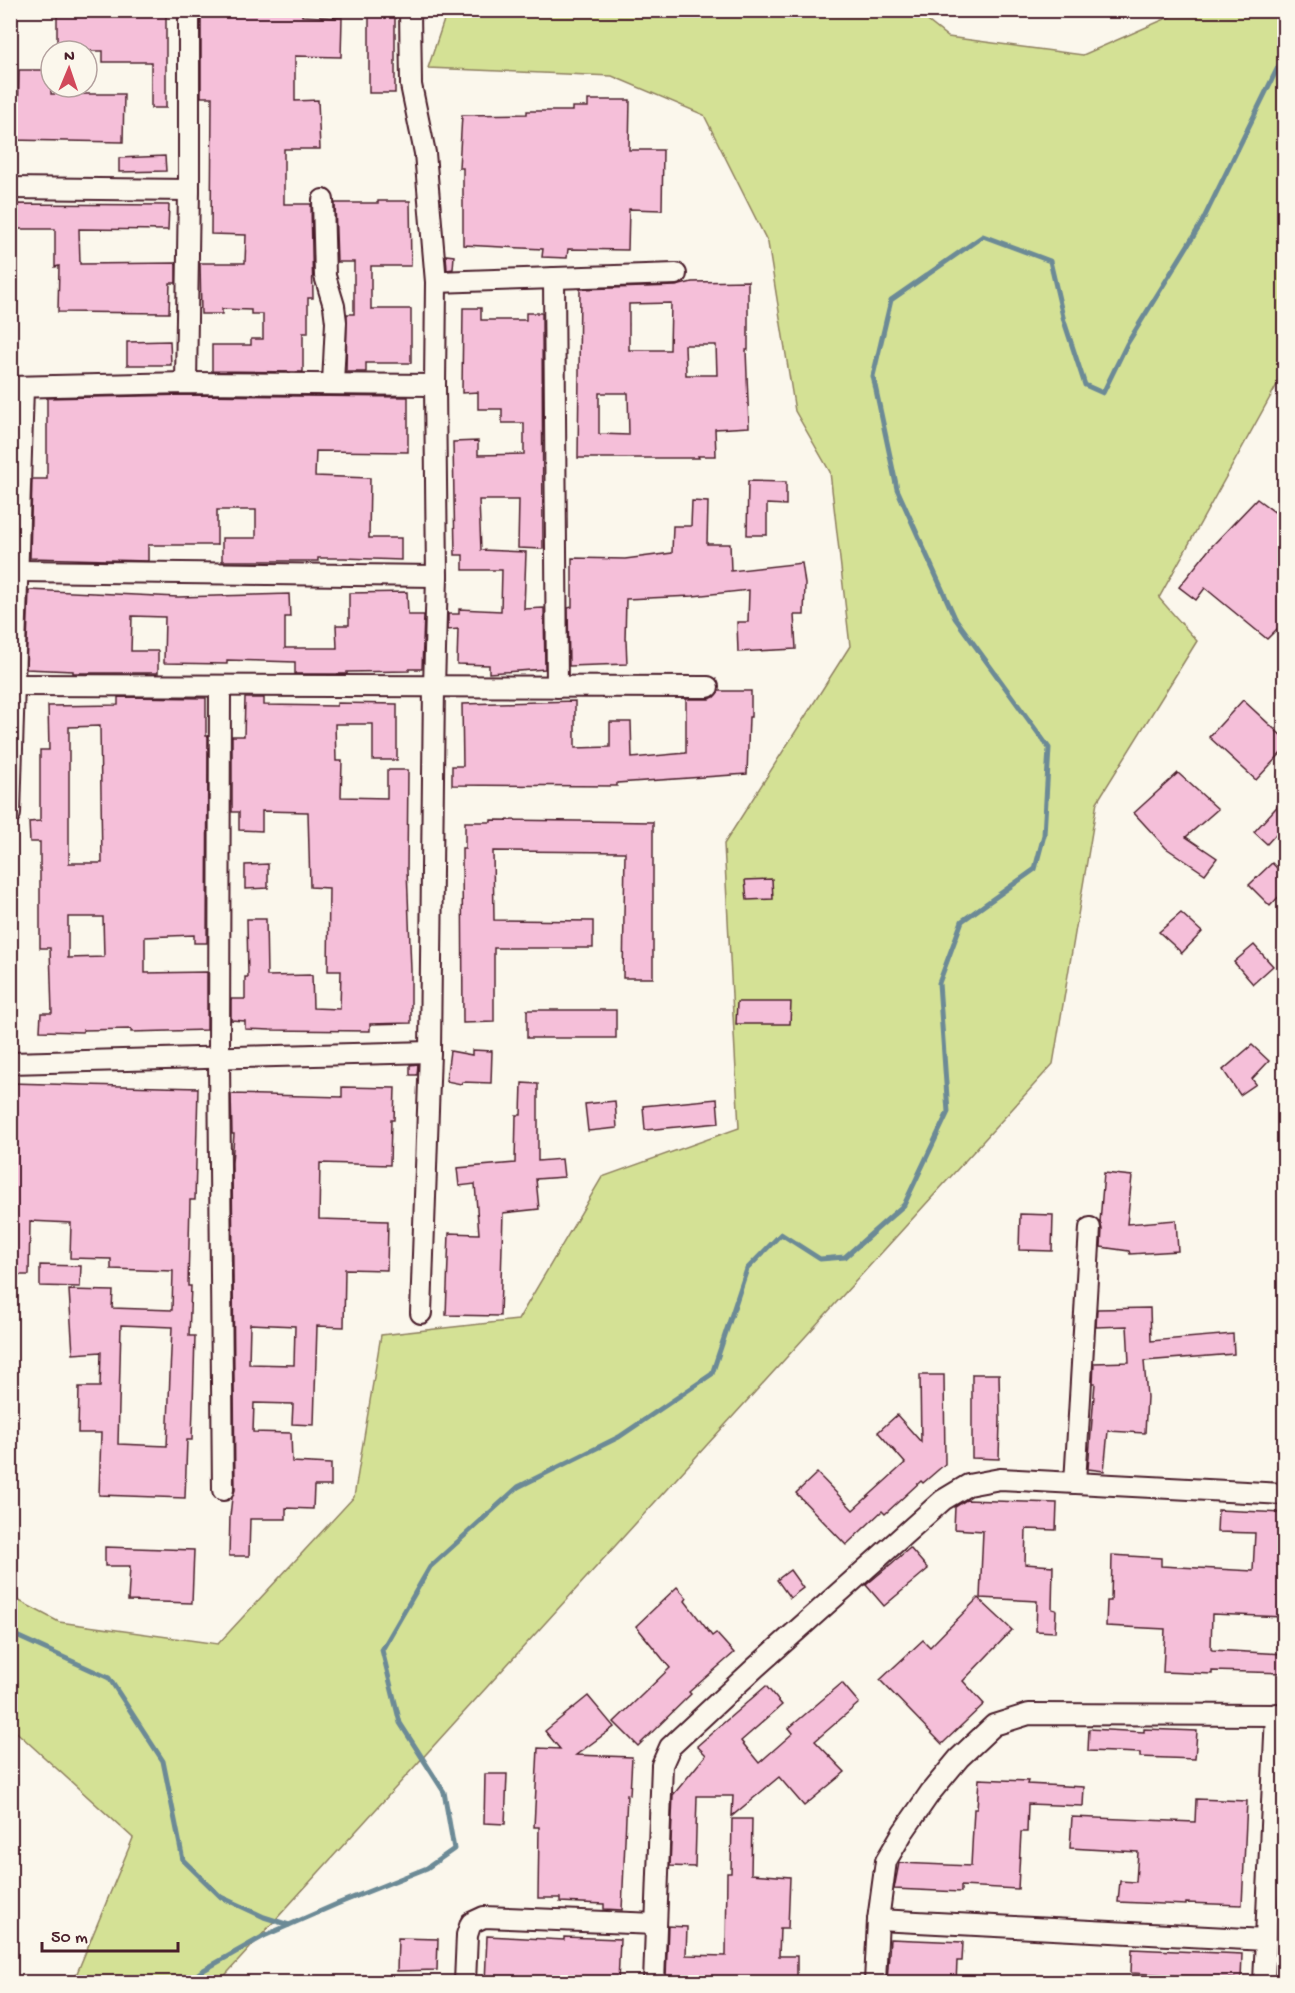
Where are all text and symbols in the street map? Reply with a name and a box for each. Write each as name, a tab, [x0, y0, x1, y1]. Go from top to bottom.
north arrow	[39, 39, 99, 99]
text: N	[64, 48, 76, 67]
scale bar	[42, 1915, 178, 1953]
text: 50 m	[51, 1928, 88, 1949]

